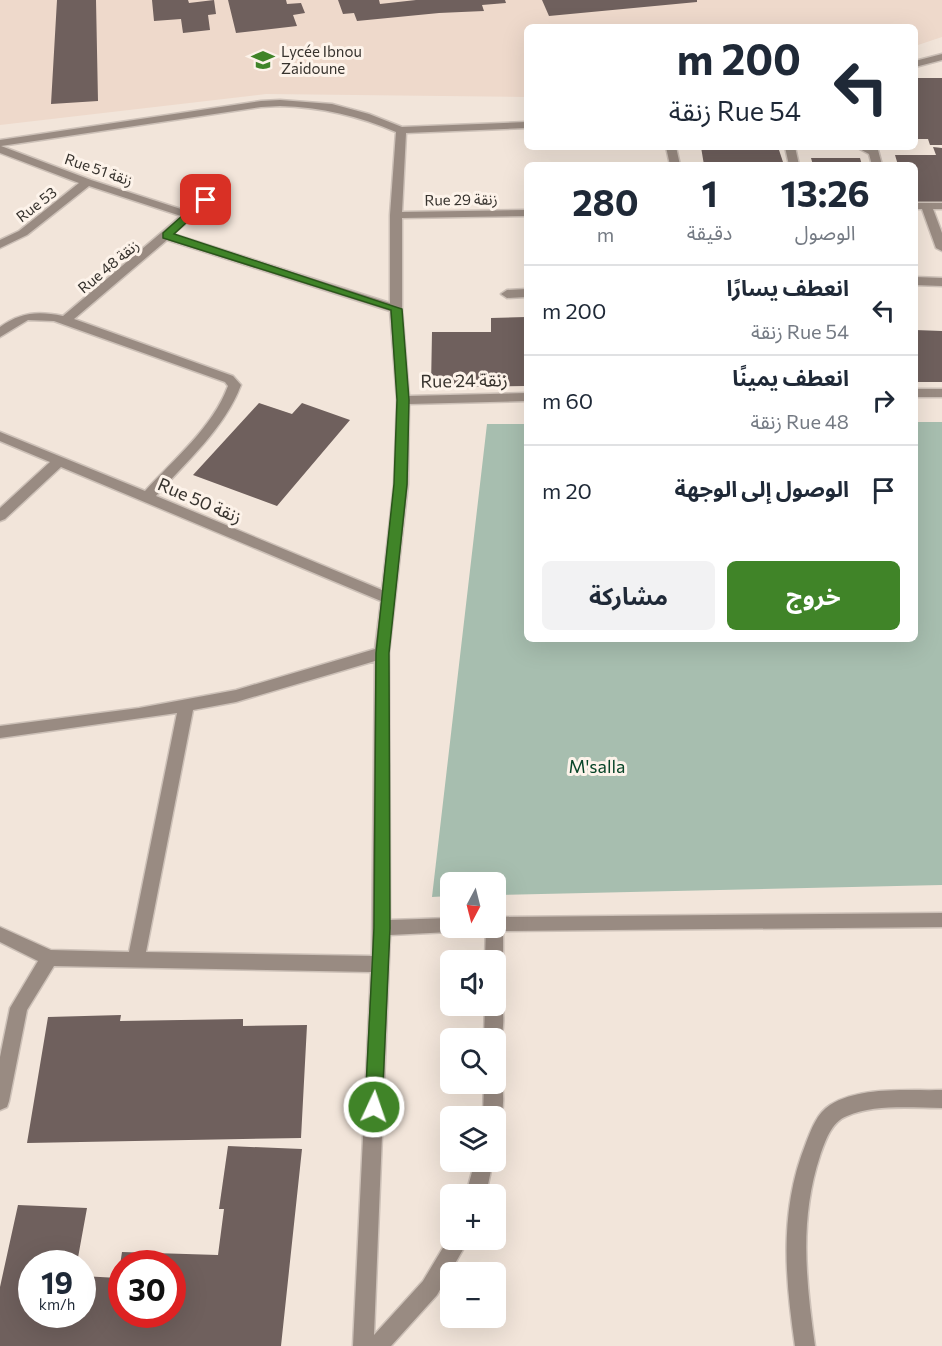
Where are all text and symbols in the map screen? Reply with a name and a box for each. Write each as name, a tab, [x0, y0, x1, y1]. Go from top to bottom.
text: 200 m	[677, 32, 801, 84]
place label: Lycée Ibnou Zaidoune	[281, 42, 362, 77]
school or university icon: Lycée Ibnou Zaidoune	[250, 47, 276, 73]
icon: left	[822, 48, 900, 126]
text: Rue 54 زنقة	[669, 94, 801, 127]
street label: Rue 51 زنقة	[62, 149, 135, 190]
text: 1	[701, 170, 718, 214]
text: 13:26	[781, 170, 870, 214]
pin	[180, 174, 231, 225]
text: 280	[572, 179, 639, 223]
street label: Rue 53	[12, 183, 60, 225]
icon: arrive	[189, 183, 222, 216]
street label: Rue 29 زنقة	[424, 189, 498, 210]
text: دقيقة	[687, 220, 732, 244]
text: الوصول	[795, 220, 856, 244]
text: m	[597, 222, 614, 246]
street label: Rue 48 زنقة	[74, 235, 143, 297]
text: انعطف يسارًا	[727, 274, 849, 301]
icon: left	[867, 294, 900, 327]
text: 200 m	[542, 297, 606, 324]
text: Rue 54 زنقة	[751, 319, 849, 343]
text: انعطف يمينًا	[732, 364, 849, 391]
street label: Rue 24 زنقة	[420, 368, 508, 393]
icon: right	[867, 384, 900, 417]
text: 60 m	[542, 387, 593, 414]
text: Rue 48 زنقة	[750, 409, 849, 433]
street label: Rue 50 زنقة	[154, 472, 245, 528]
icon: arrive	[867, 474, 900, 507]
text: الوصول إلى الوجهة	[674, 475, 849, 502]
text: 20 m	[542, 477, 592, 504]
button: مشاركة	[542, 561, 715, 630]
button: خروج	[727, 561, 900, 630]
park label: M'salla	[568, 755, 626, 777]
north arrow	[440, 872, 506, 938]
map controls	[440, 872, 506, 1328]
button: sound	[440, 950, 506, 1016]
button: search	[440, 1028, 506, 1094]
position arrow	[342, 1075, 406, 1139]
button: layers	[440, 1106, 506, 1172]
button: +	[440, 1184, 506, 1250]
speed limit sign: 30	[108, 1250, 186, 1328]
button: −	[440, 1262, 506, 1328]
text: 19	[41, 1263, 73, 1300]
text: km/h	[39, 1295, 75, 1313]

